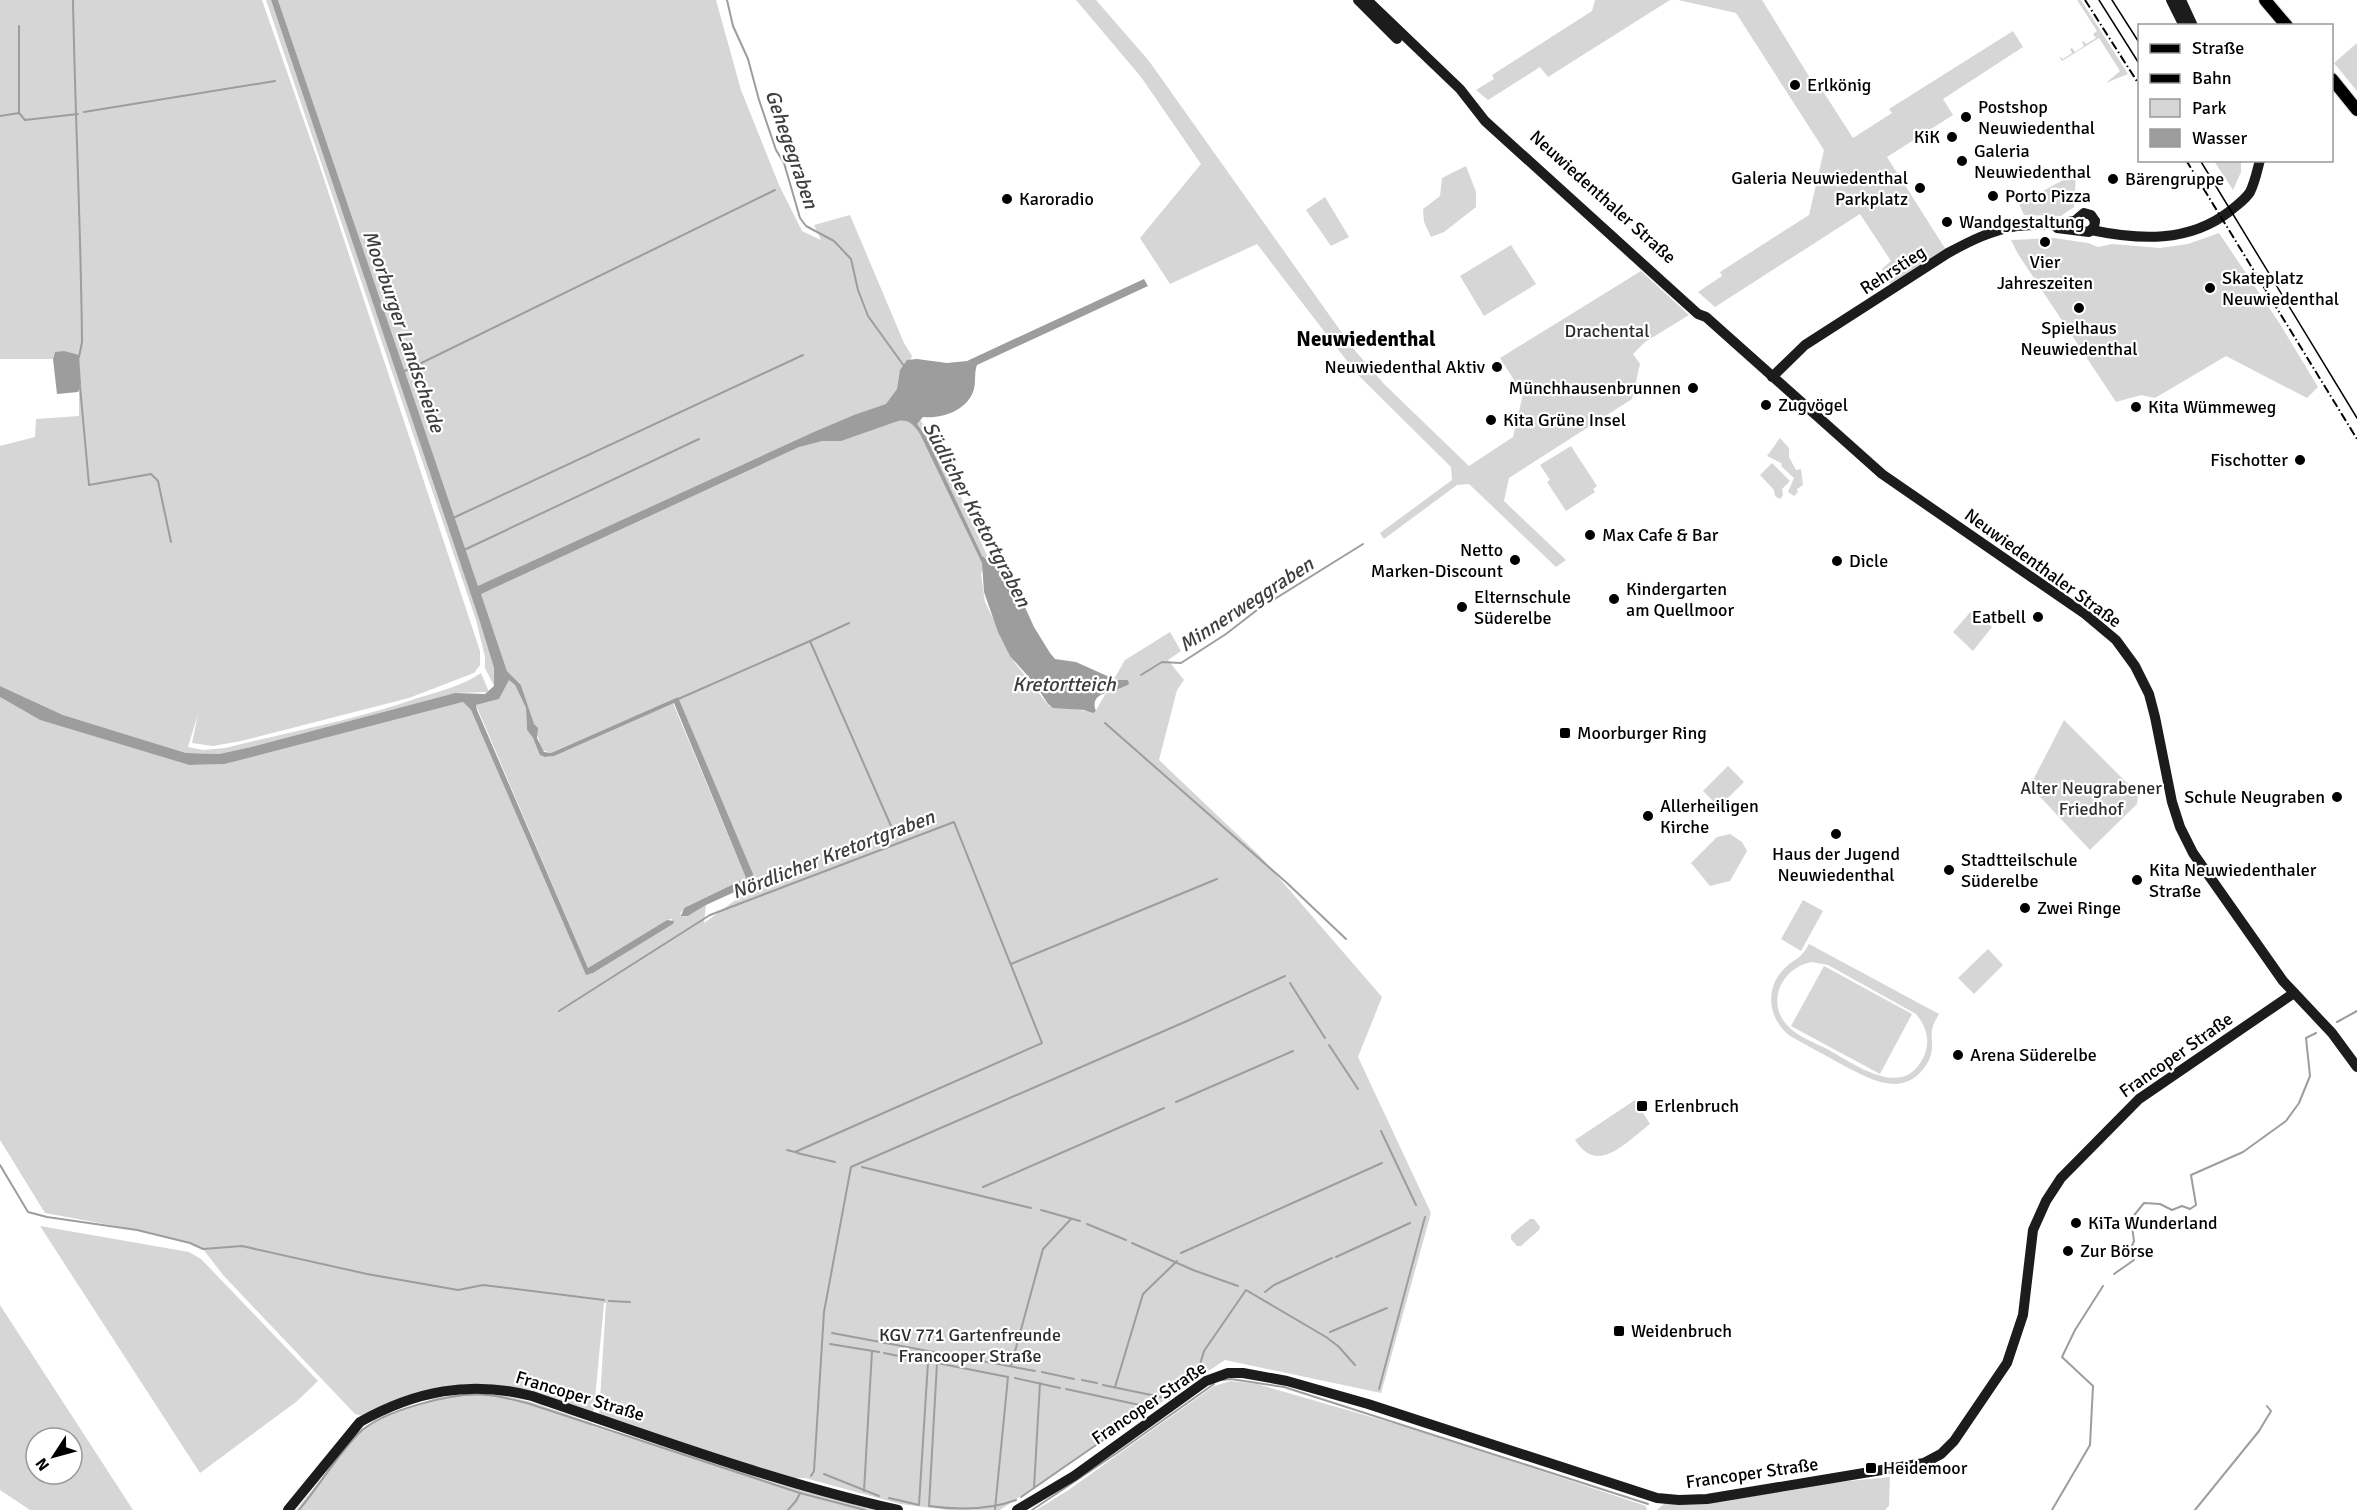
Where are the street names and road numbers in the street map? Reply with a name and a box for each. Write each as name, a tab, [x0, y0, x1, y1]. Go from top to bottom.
street label: Neuwiedenthaler Straße	[1526, 126, 1680, 268]
street label: Rehrstieg	[1856, 241, 1930, 299]
street label: Neuwiedenthaler Straße	[1960, 504, 2126, 632]
street label: Francoper Straße	[2115, 1008, 2237, 1102]
street label: Francoper Straße	[1088, 1357, 1210, 1449]
street label: Francoper Straße	[513, 1366, 647, 1426]
street label: Francoper Straße	[1684, 1453, 1820, 1493]

